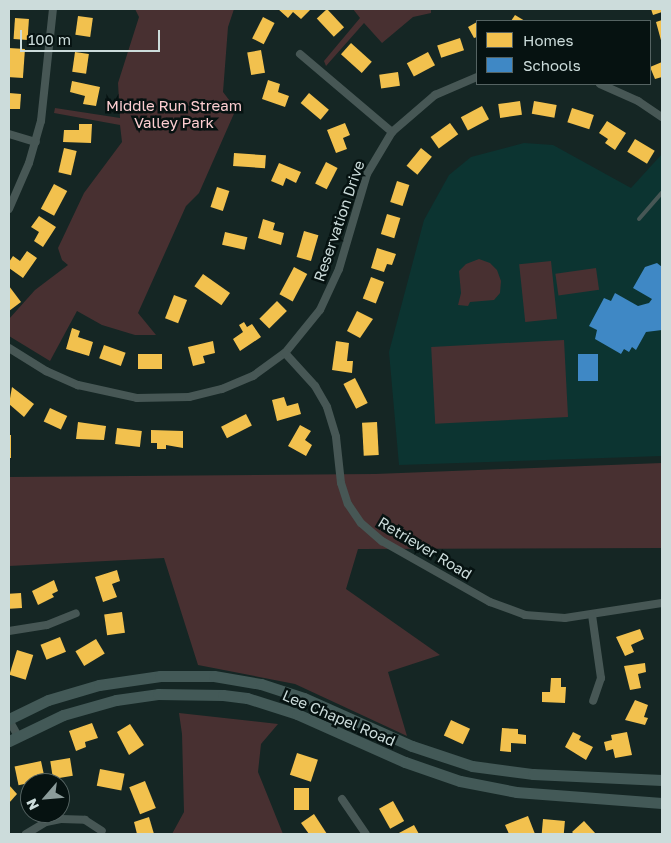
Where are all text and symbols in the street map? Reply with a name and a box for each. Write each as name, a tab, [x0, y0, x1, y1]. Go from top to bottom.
scale bar	[22, 20, 162, 52]
legend	[476, 20, 651, 85]
text: 100 m	[28, 30, 71, 48]
text: Homes	[523, 31, 573, 49]
text: Schools	[523, 56, 581, 74]
park label: Middle Run Stream Valley Park	[106, 96, 242, 131]
street label: Reservation Drive	[310, 158, 368, 284]
street label: Retriever Road	[375, 513, 475, 583]
street label: Lee Chapel Road	[280, 686, 398, 750]
north arrow	[20, 773, 70, 823]
text: N	[22, 796, 42, 813]

